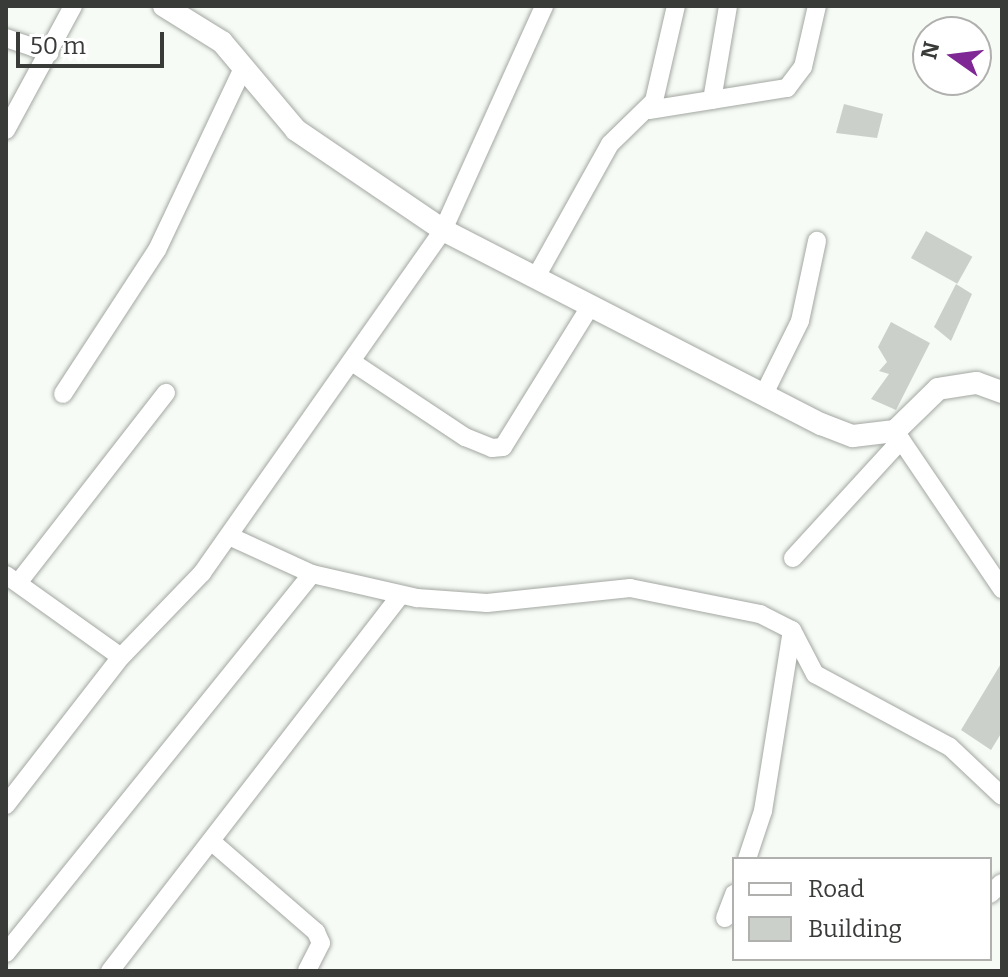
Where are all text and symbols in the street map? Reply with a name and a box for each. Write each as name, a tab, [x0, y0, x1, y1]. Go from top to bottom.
scale bar	[20, 16, 168, 66]
north arrow	[912, 16, 992, 96]
text: 50 m	[30, 32, 86, 60]
text: N	[915, 39, 945, 62]
legend	[732, 857, 992, 961]
text: Road	[808, 875, 864, 903]
text: Building	[808, 915, 902, 943]

